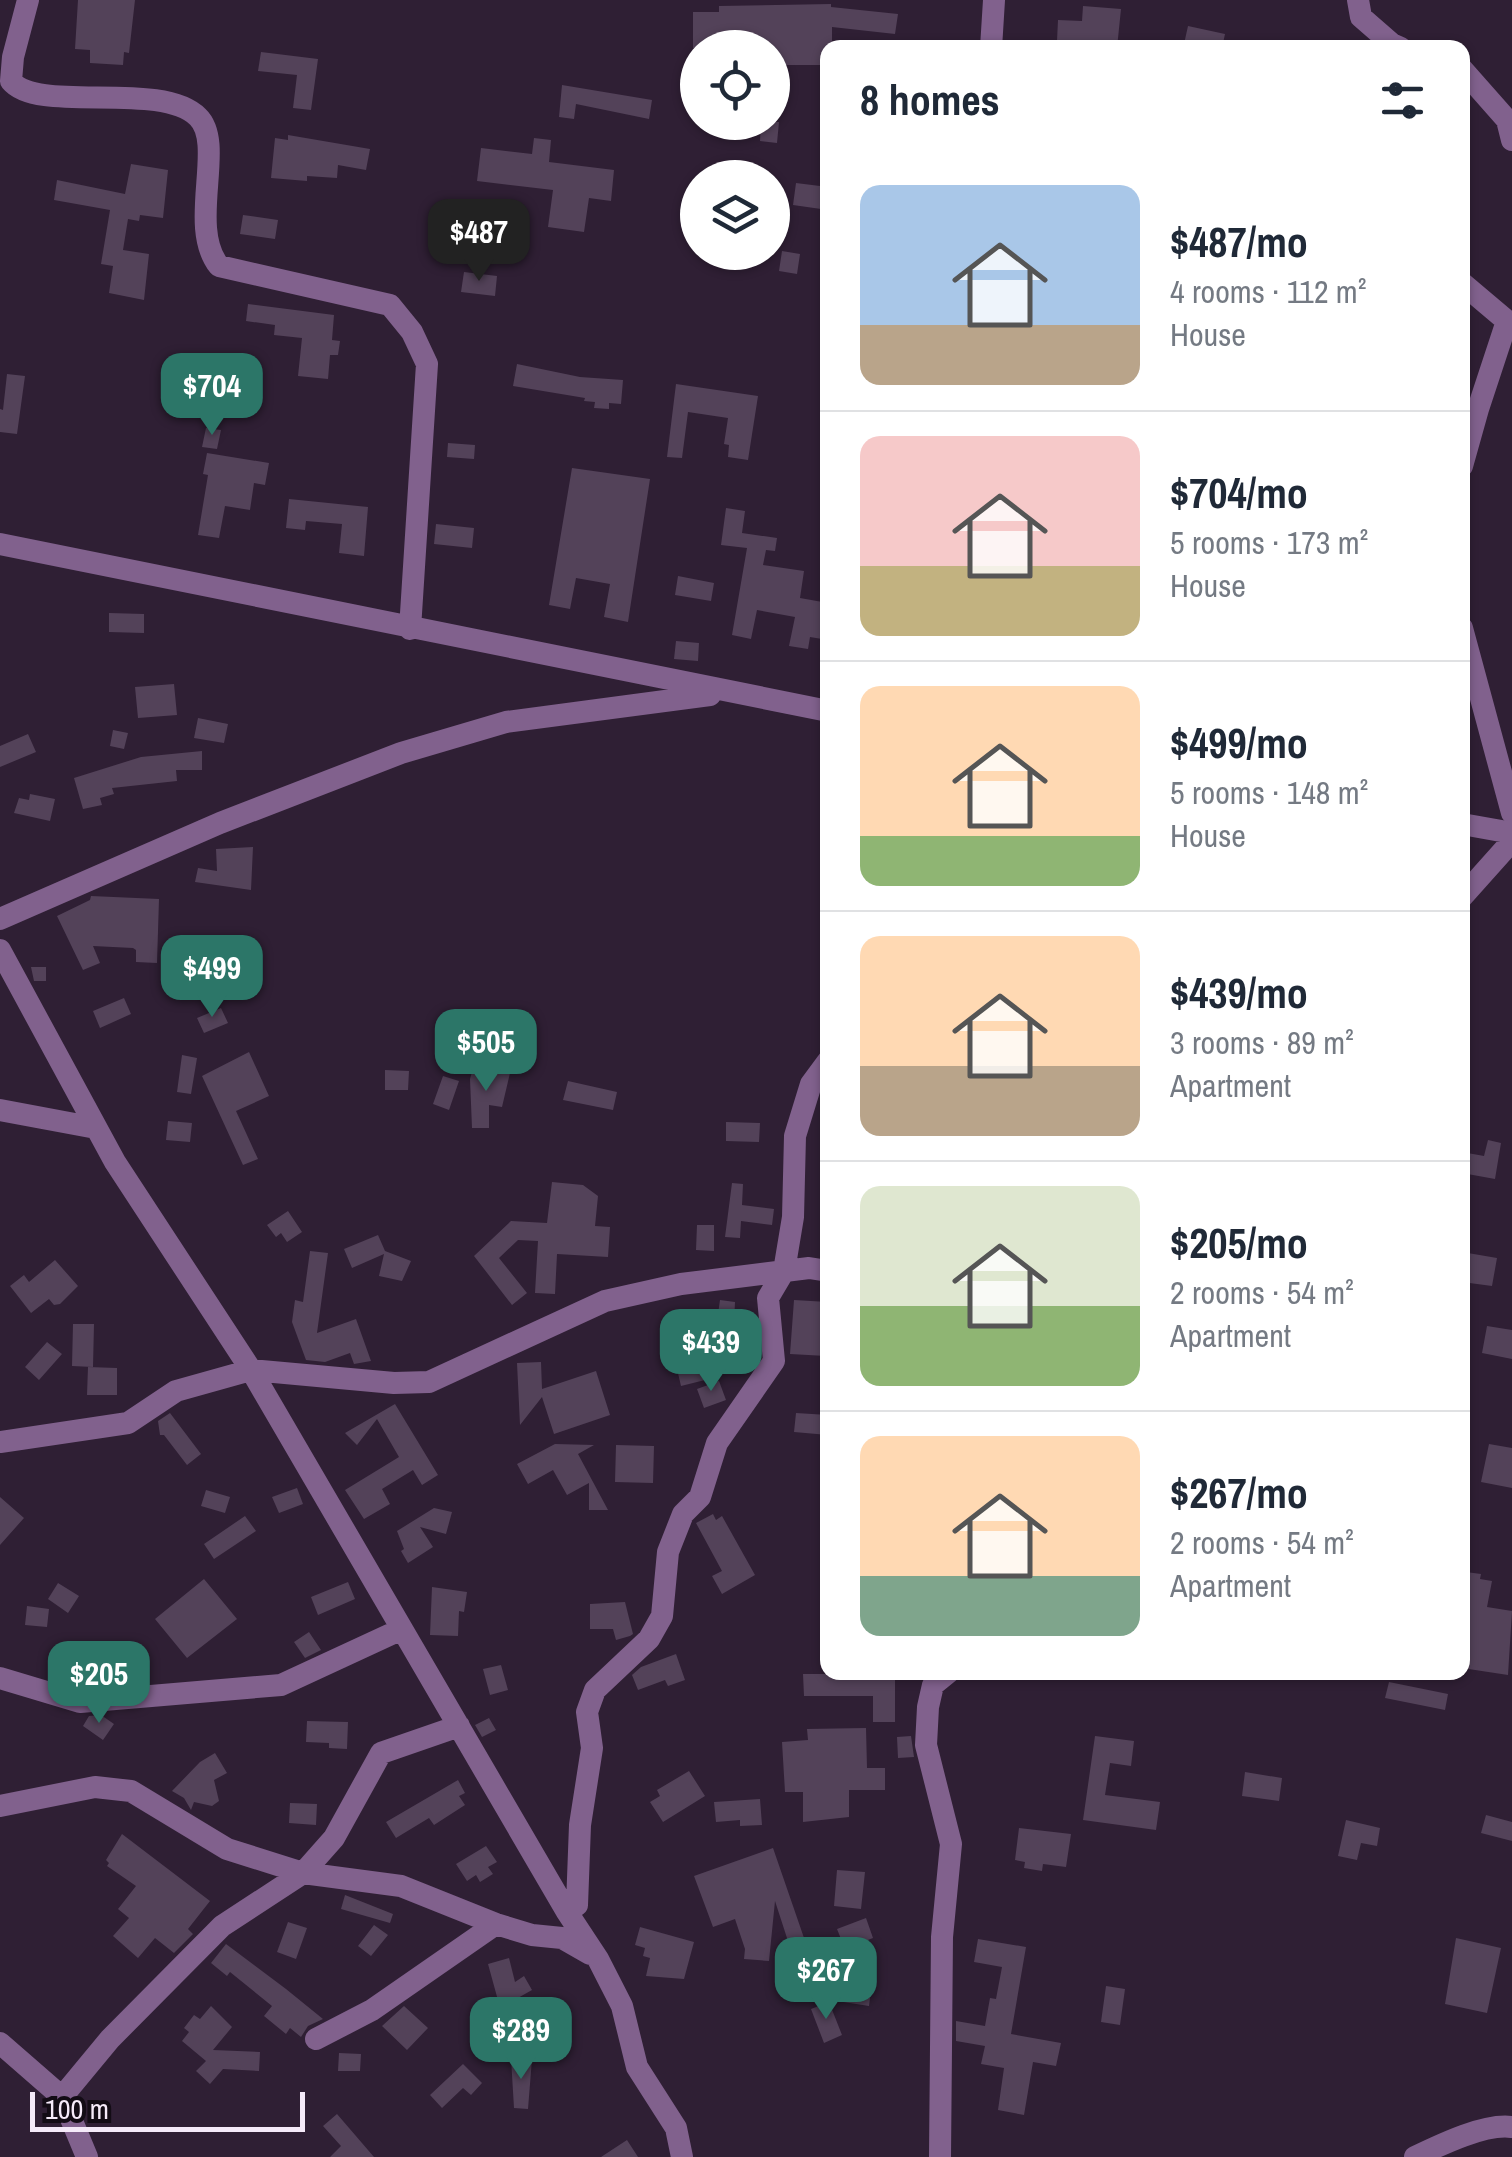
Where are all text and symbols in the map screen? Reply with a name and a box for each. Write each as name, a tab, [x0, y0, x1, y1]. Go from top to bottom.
map controls	[680, 30, 790, 270]
button: locate	[680, 30, 790, 140]
text: 8 homes	[860, 72, 1000, 128]
icon: filters	[1375, 73, 1430, 128]
button: layers	[680, 160, 790, 270]
pin: $487	[420, 199, 538, 284]
text: $487	[450, 210, 508, 253]
text: $487/mo	[1170, 214, 1308, 270]
icon: home	[940, 225, 1060, 345]
text: 4 rooms · 112 m²	[1170, 270, 1366, 313]
text: House	[1170, 313, 1246, 356]
pin: $704	[153, 353, 271, 438]
text: $704	[183, 364, 241, 407]
text: $704/mo	[1170, 465, 1308, 521]
icon: home	[940, 476, 1060, 596]
text: 5 rooms · 173 m²	[1170, 521, 1368, 564]
text: House	[1170, 564, 1246, 607]
text: $499/mo	[1170, 715, 1308, 771]
icon: home	[940, 726, 1060, 846]
text: 5 rooms · 148 m²	[1170, 771, 1368, 814]
text: House	[1170, 814, 1246, 857]
pin: $499	[153, 935, 271, 1020]
text: $499	[183, 946, 241, 989]
text: $439/mo	[1170, 965, 1308, 1021]
icon: home	[940, 976, 1060, 1096]
pin: $505	[427, 1009, 545, 1094]
text: $505	[457, 1020, 515, 1063]
text: 3 rooms · 89 m²	[1170, 1021, 1354, 1064]
text: Apartment	[1170, 1064, 1291, 1107]
text: $205/mo	[1170, 1215, 1308, 1271]
icon: home	[940, 1226, 1060, 1346]
text: 2 rooms · 54 m²	[1170, 1271, 1354, 1314]
pin: $439	[652, 1309, 770, 1394]
text: Apartment	[1170, 1314, 1291, 1357]
text: $439	[682, 1320, 740, 1363]
text: $267/mo	[1170, 1465, 1308, 1521]
icon: home	[940, 1476, 1060, 1596]
text: 2 rooms · 54 m²	[1170, 1521, 1354, 1564]
text: Apartment	[1170, 1564, 1291, 1607]
pin: $205	[40, 1641, 158, 1726]
text: $205	[70, 1652, 128, 1695]
pin: $267	[767, 1937, 885, 2022]
text: $267	[797, 1948, 855, 1991]
pin: $289	[462, 1997, 580, 2082]
text: $289	[492, 2008, 550, 2051]
scale bar	[30, 2087, 305, 2132]
text: 100 m	[45, 2090, 109, 2128]

